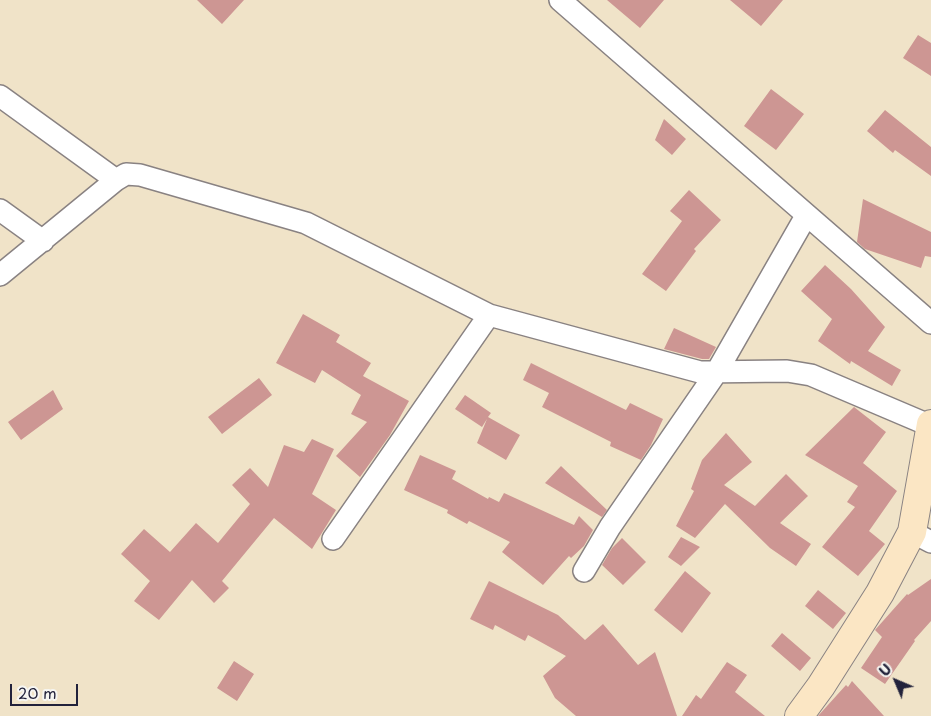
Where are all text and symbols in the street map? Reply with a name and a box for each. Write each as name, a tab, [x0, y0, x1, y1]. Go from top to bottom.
north arrow	[871, 656, 921, 706]
text: U	[874, 659, 896, 681]
scale bar	[12, 674, 80, 706]
text: 20 m	[18, 681, 57, 704]

